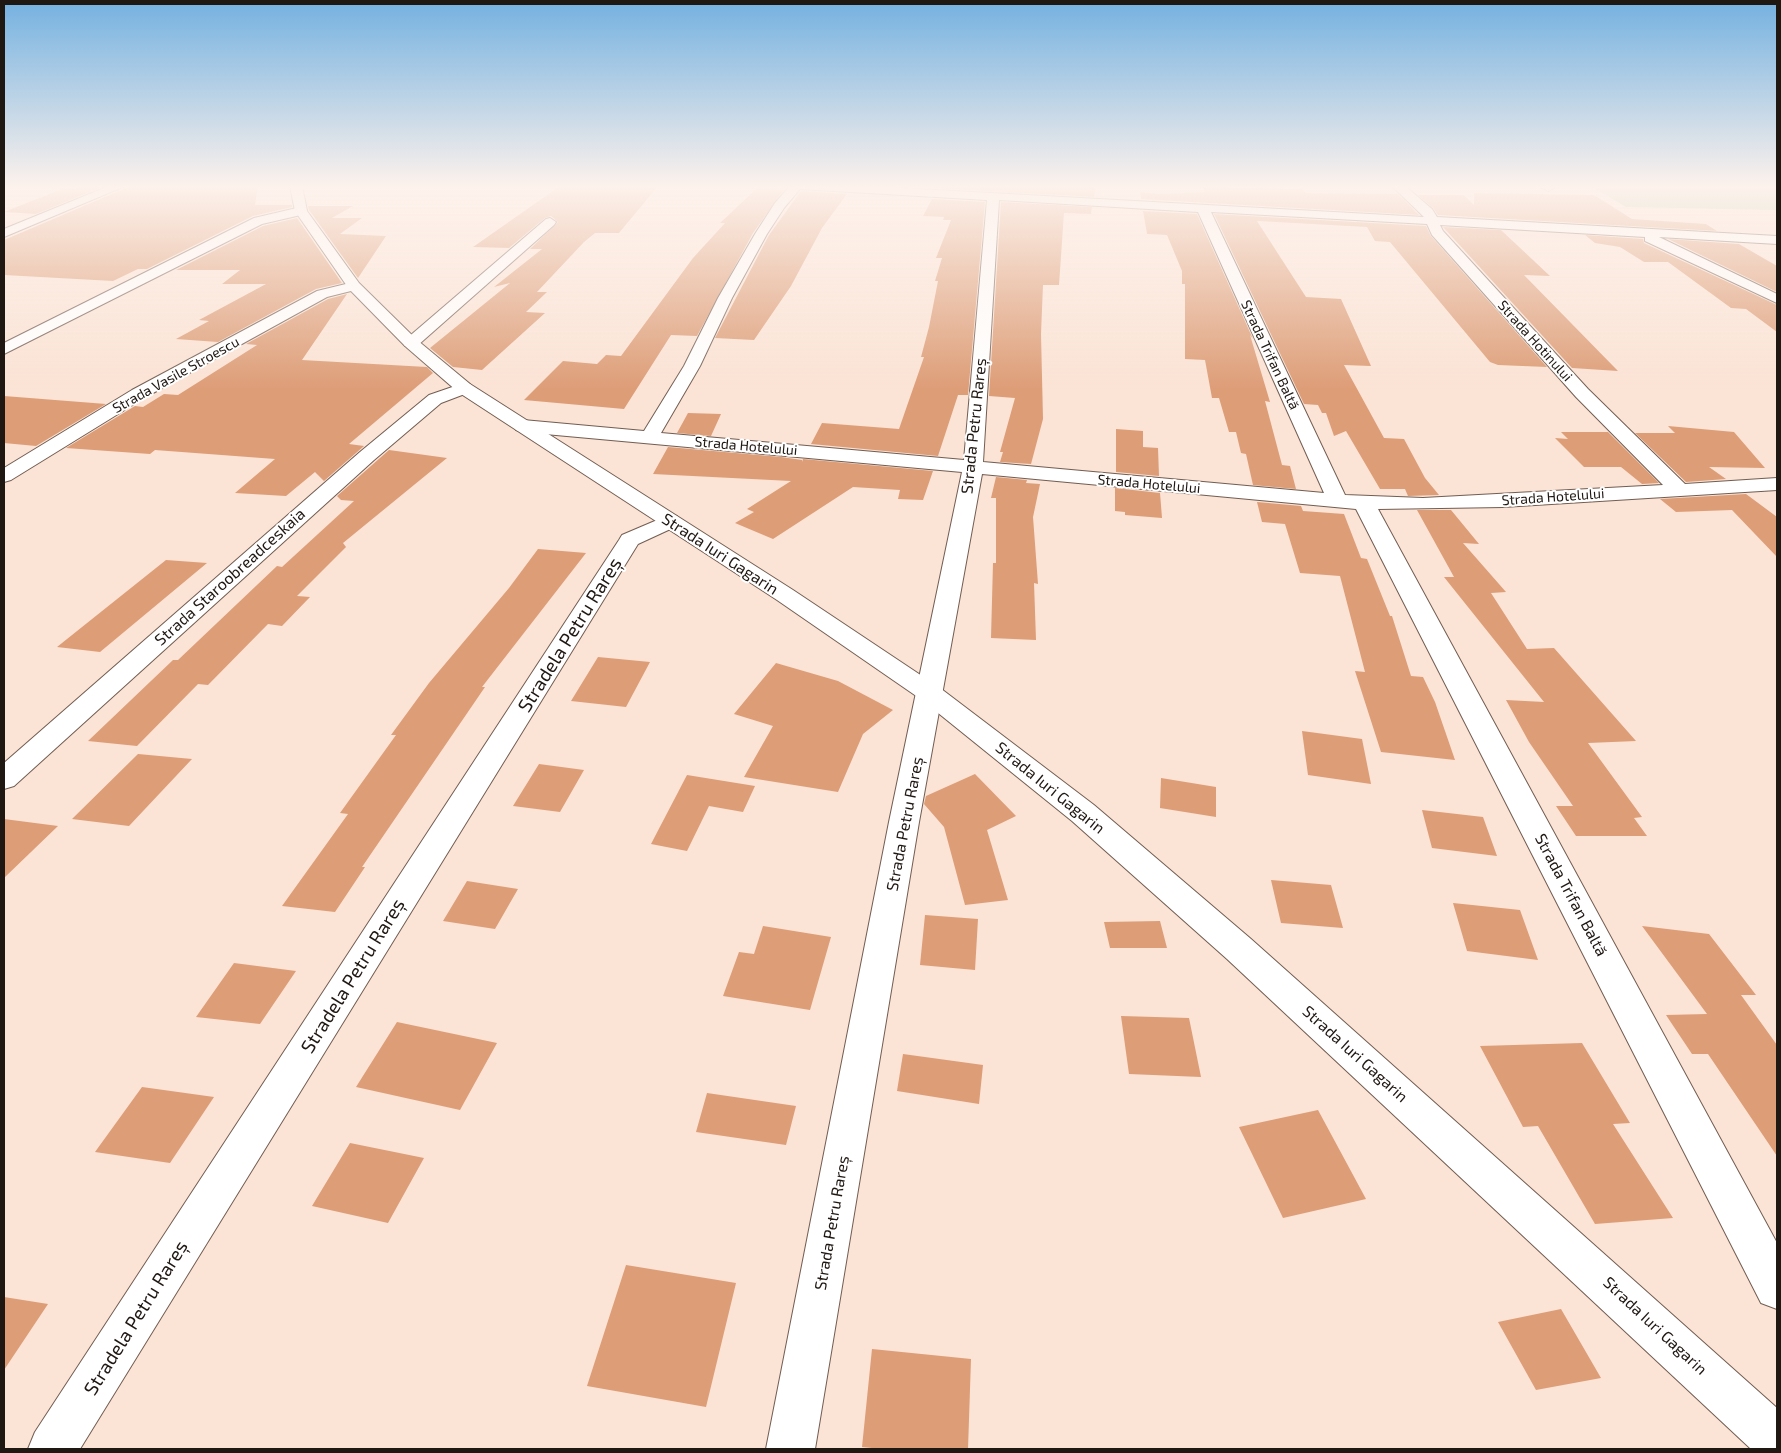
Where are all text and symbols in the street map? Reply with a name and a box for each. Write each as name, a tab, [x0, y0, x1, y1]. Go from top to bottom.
street label: Strada Hotinului	[1494, 297, 1576, 385]
street label: Strada Trifan Baltă	[1237, 298, 1303, 412]
street label: Strada Vasile Stroescu	[110, 333, 242, 417]
street label: Strada Petru Rareș	[957, 357, 991, 495]
street label: Strada Hotelului	[694, 433, 798, 459]
street label: Strada Hotelului	[1097, 471, 1201, 497]
street label: Strada Hotelului	[1501, 485, 1605, 509]
street label: Strada Staroobreadceskaia	[151, 504, 309, 650]
street label: Strada Iuri Gagarin	[658, 509, 782, 599]
street label: Stradela Petru Rareș	[513, 554, 627, 716]
street label: Strada Iuri Gagarin	[991, 738, 1109, 838]
street label: Strada Petru Rareș	[883, 755, 927, 893]
street label: Strada Trifan Baltă	[1531, 831, 1611, 959]
street label: Stradela Petru Rareș	[296, 895, 410, 1057]
street label: Strada Iuri Gagarin	[1298, 1002, 1412, 1106]
street label: Strada Petru Rareș	[811, 1154, 853, 1292]
street label: Stradela Petru Rareș	[79, 1237, 193, 1399]
street label: Strada Iuri Gagarin	[1599, 1273, 1711, 1379]

